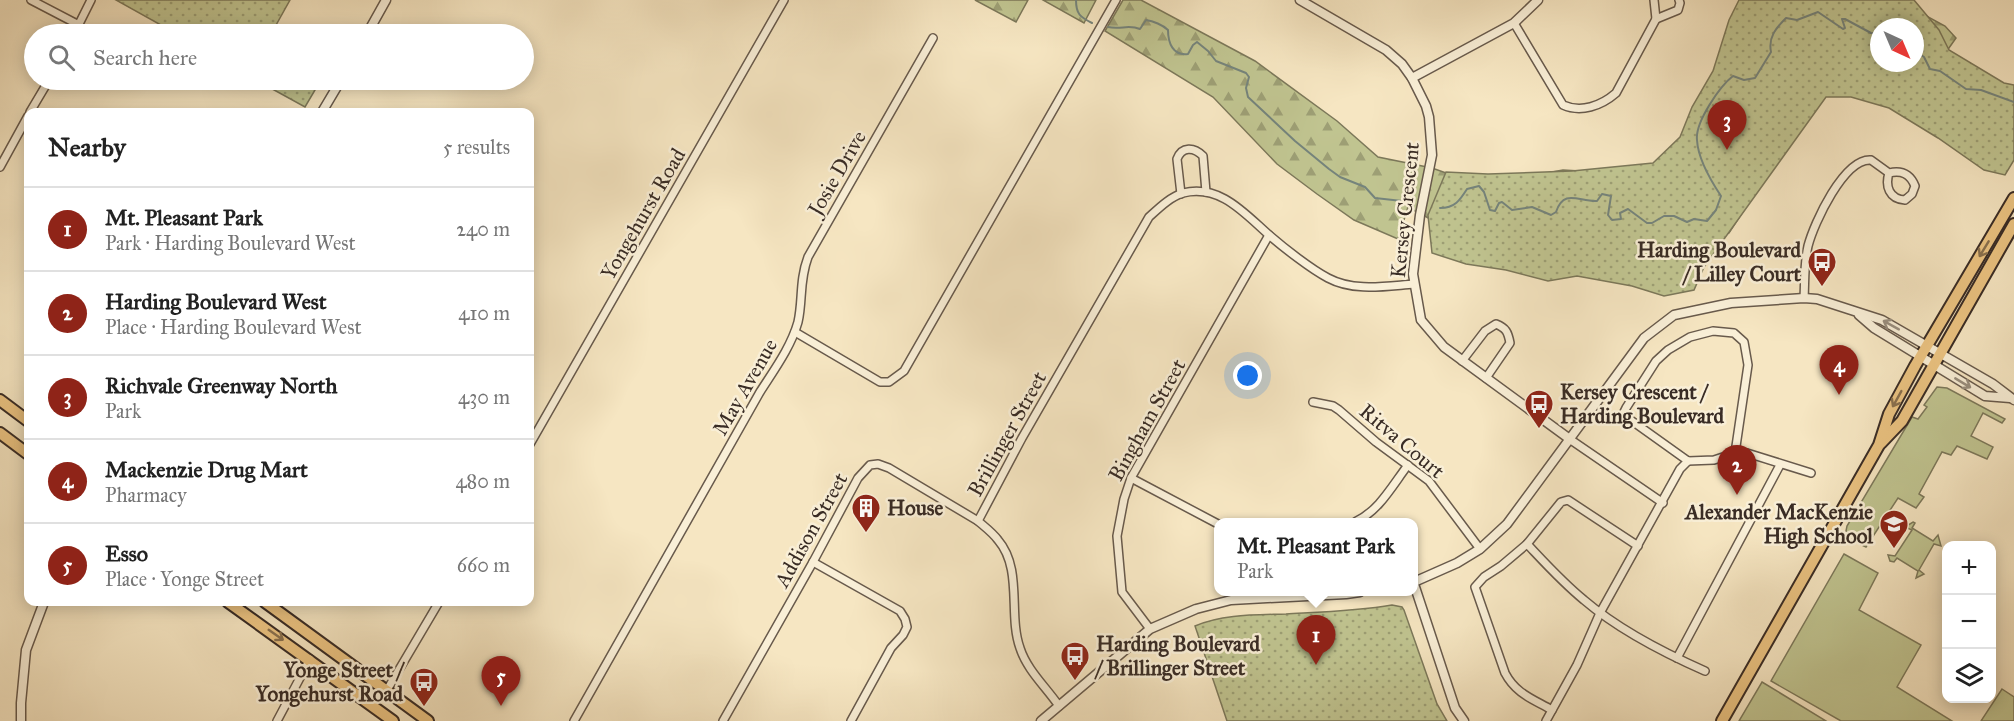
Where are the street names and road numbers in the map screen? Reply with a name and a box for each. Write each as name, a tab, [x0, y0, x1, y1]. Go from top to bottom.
street label: Josie Drive	[801, 126, 872, 222]
street label: Kersey Crescent	[1385, 140, 1425, 279]
street label: Yongehurst Road	[595, 143, 691, 284]
street label: May Avenue	[707, 334, 783, 440]
street label: Bingham Street	[1103, 354, 1192, 486]
street label: Brillinger Street	[962, 366, 1052, 501]
street label: Ritva Court	[1354, 398, 1450, 484]
street label: Addison Street	[768, 468, 854, 593]

